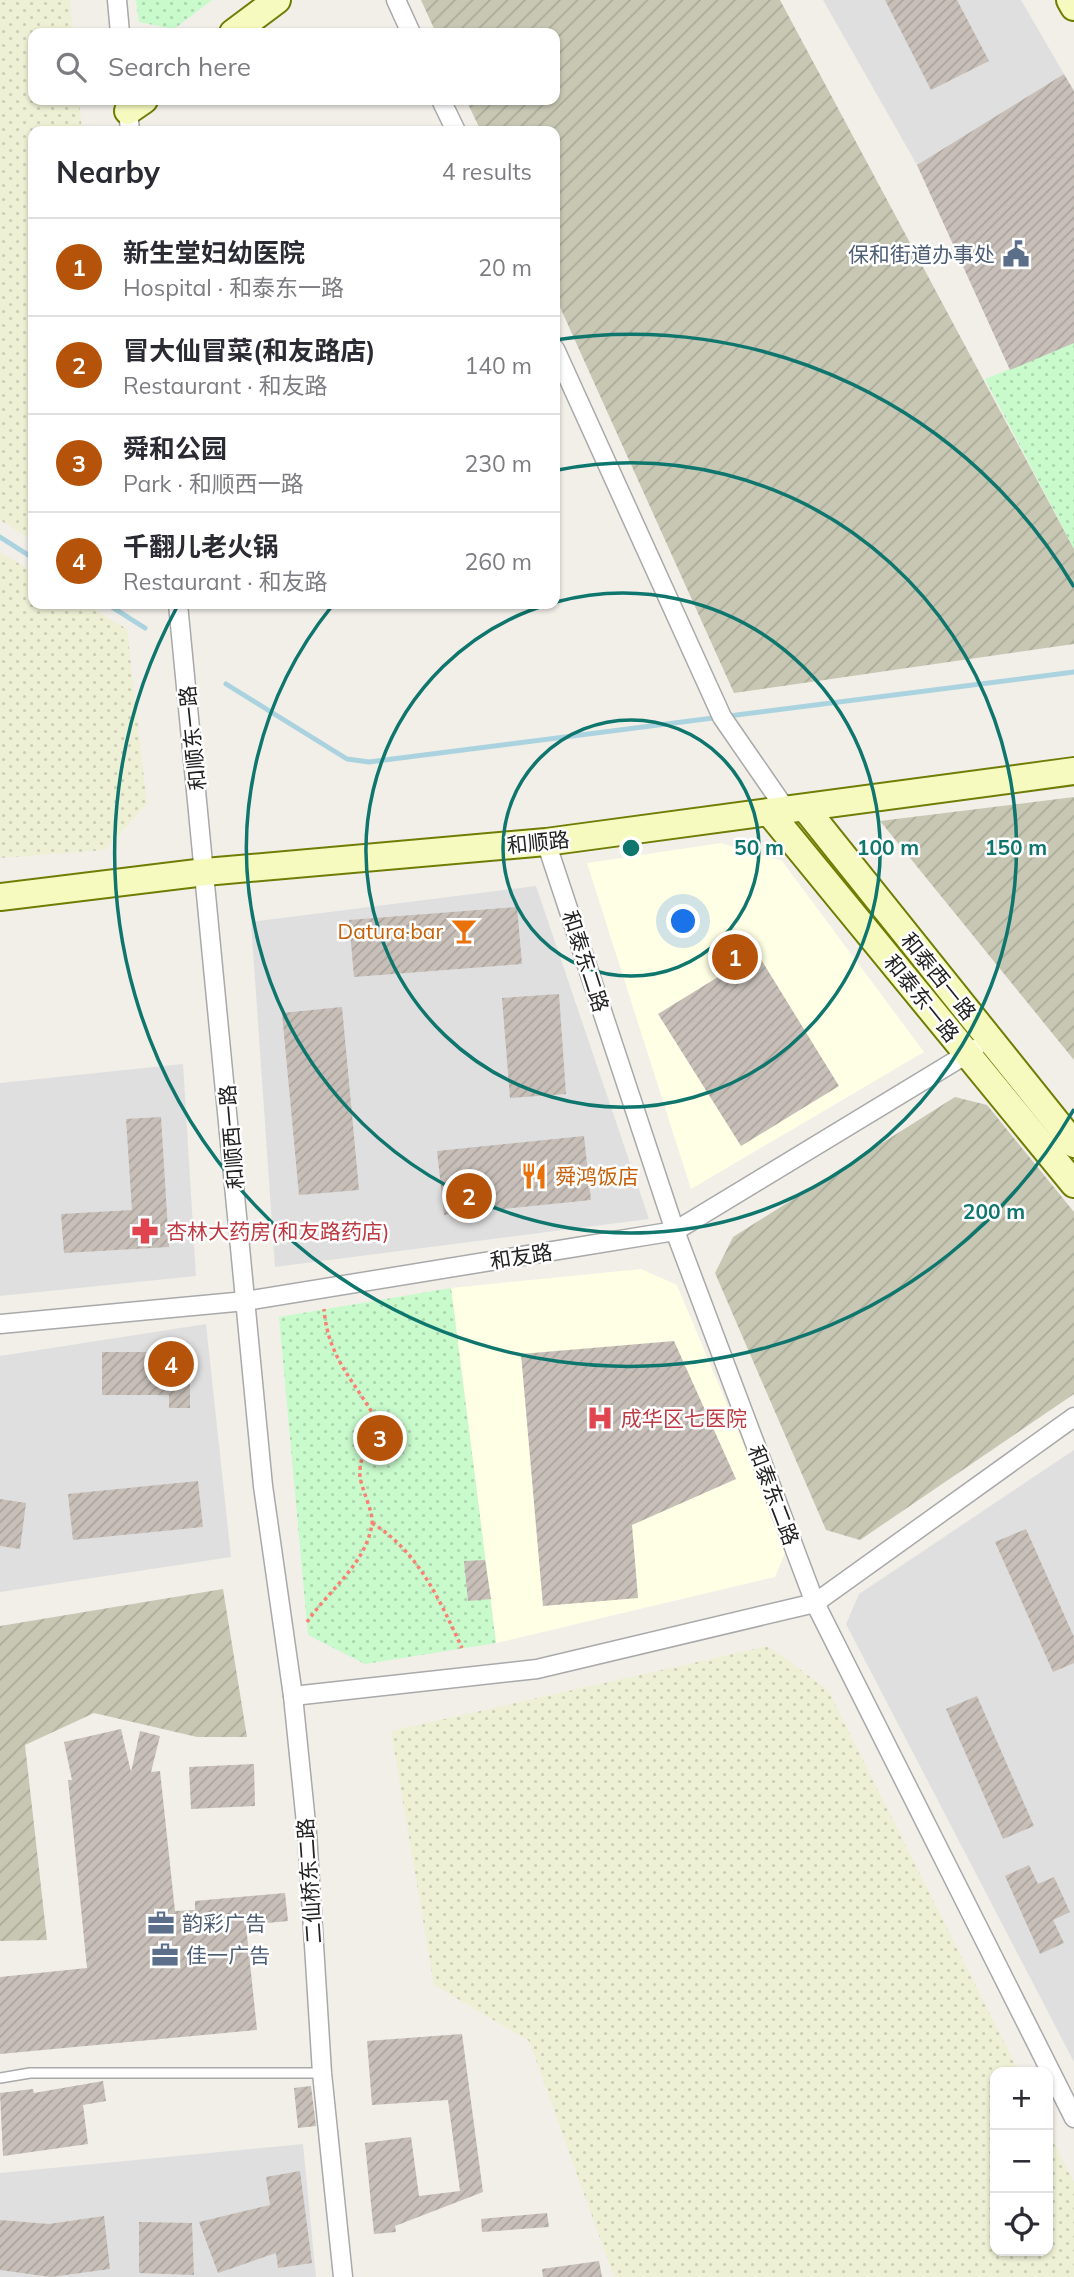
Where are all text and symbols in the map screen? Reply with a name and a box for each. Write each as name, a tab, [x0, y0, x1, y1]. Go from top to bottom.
search box	[28, 28, 560, 105]
icon: search	[52, 48, 90, 86]
text: Search here	[108, 50, 251, 83]
text: Nearby	[56, 153, 160, 191]
text: 4 results	[442, 157, 532, 186]
text: 新生堂妇幼医院	[123, 236, 305, 269]
public building icon: 保和街道办事处	[1001, 239, 1031, 269]
place label: 保和街道办事处	[848, 241, 995, 267]
text: 1	[72, 253, 86, 282]
text: 20 m	[478, 253, 532, 282]
text: Hospital · 和泰东一路	[123, 273, 344, 302]
text: 冒大仙冒菜(和友路店)	[123, 334, 376, 367]
text: 2	[72, 351, 86, 380]
text: 140 m	[464, 351, 532, 380]
text: Restaurant · 和友路	[123, 371, 327, 400]
text: 舜和公园	[123, 432, 227, 465]
text: 3	[72, 449, 86, 478]
text: 230 m	[464, 449, 532, 478]
text: Park · 和顺西一路	[123, 469, 304, 498]
text: 千翻儿老火锅	[123, 530, 279, 563]
text: 4	[72, 547, 86, 576]
text: 260 m	[464, 547, 532, 576]
text: Restaurant · 和友路	[123, 567, 327, 596]
street label: 和顺东一路	[174, 684, 210, 792]
street label: 和顺路	[505, 826, 571, 858]
text: 50 m	[734, 834, 784, 860]
text: 100 m	[857, 834, 919, 860]
text: 150 m	[985, 834, 1047, 860]
centre of rings	[619, 836, 643, 860]
your location	[666, 904, 700, 938]
street label: 和泰东二路	[557, 907, 615, 1015]
bar icon: Datura·bar	[449, 916, 479, 946]
place label: Datura·bar	[337, 918, 443, 944]
street label: 和泰西一路	[896, 927, 982, 1025]
pin: 1	[712, 931, 758, 983]
street label: 和泰东一路	[879, 949, 965, 1047]
street label: 和顺西一路	[213, 1084, 249, 1190]
restaurant icon: 舜鸿饭店	[519, 1161, 549, 1191]
place label: 舜鸿饭店	[555, 1163, 639, 1189]
pin: 2	[446, 1170, 492, 1222]
text: 200 m	[963, 1198, 1025, 1224]
pharmacy icon: 杏林大药房(和友路药店)	[130, 1216, 160, 1246]
place label: 杏林大药房(和友路药店)	[166, 1218, 389, 1244]
street label: 和友路	[488, 1238, 554, 1274]
pin: 4	[148, 1338, 194, 1390]
hospital icon: 成华区七医院	[585, 1403, 615, 1433]
place label: 成华区七医院	[621, 1405, 747, 1431]
pin: 3	[357, 1412, 403, 1464]
street label: 和泰东二路	[743, 1441, 805, 1549]
street label: 二仙桥东二路	[292, 1817, 326, 1945]
office icon: 韵彩广告	[146, 1908, 176, 1938]
place label: 韵彩广告	[182, 1910, 266, 1936]
office icon: 佳一广告	[150, 1940, 180, 1970]
place label: 佳一广告	[186, 1942, 270, 1968]
map controls	[990, 2067, 1053, 2256]
button: +	[990, 2067, 1053, 2130]
button: −	[990, 2130, 1053, 2193]
button: locate	[990, 2193, 1053, 2256]

